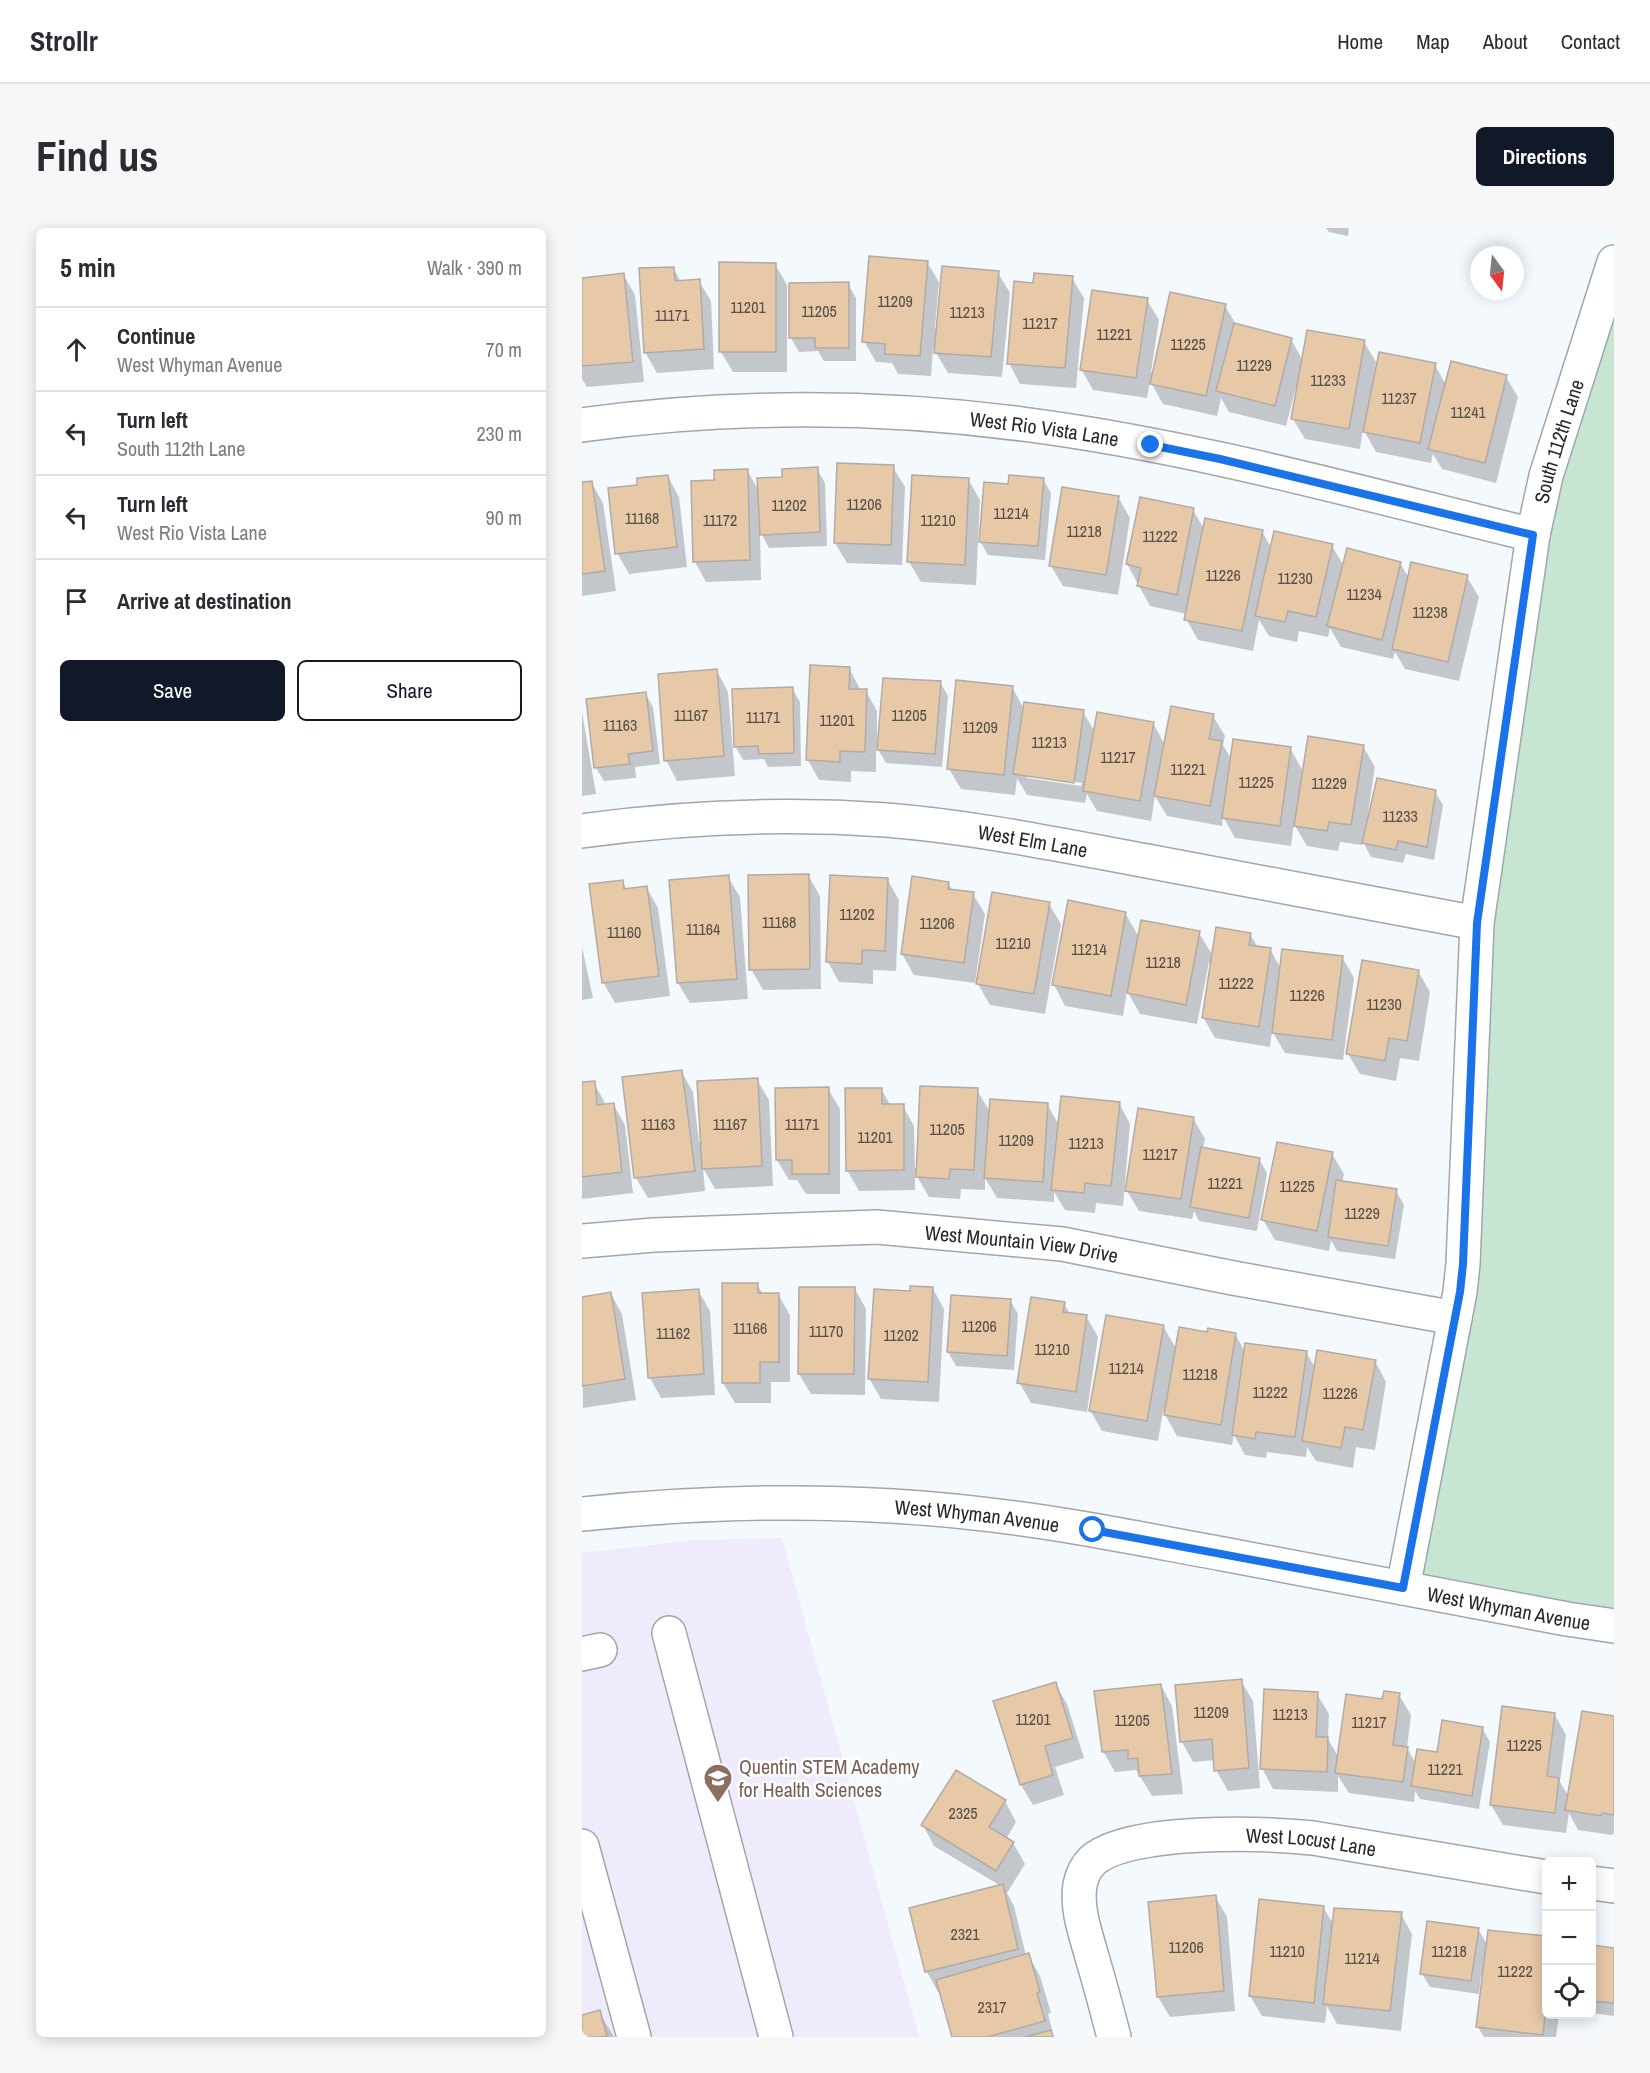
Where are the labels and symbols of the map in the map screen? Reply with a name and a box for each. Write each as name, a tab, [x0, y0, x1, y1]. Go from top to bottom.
north arrow	[1470, 246, 1524, 300]
house number: 11209	[877, 290, 913, 312]
house number: 11201	[730, 296, 766, 318]
house number: 11205	[801, 300, 837, 322]
house number: 11213	[949, 301, 985, 323]
house number: 11171	[655, 304, 690, 326]
house number: 11217	[1022, 312, 1058, 334]
house number: 11221	[1096, 323, 1132, 345]
house number: 11225	[1170, 333, 1206, 355]
house number: 11229	[1236, 354, 1272, 376]
house number: 11233	[1310, 369, 1346, 391]
street label: South 112th Lane	[1527, 376, 1589, 506]
house number: 11237	[1381, 387, 1417, 409]
house number: 11241	[1450, 401, 1486, 423]
street label: West Rio Vista Lane	[969, 405, 1121, 452]
route end	[1137, 431, 1163, 457]
house number: 11206	[846, 493, 882, 515]
house number: 11202	[771, 494, 807, 516]
house number: 11214	[993, 502, 1029, 524]
house number: 11168	[625, 507, 659, 529]
house number: 11172	[703, 509, 737, 531]
house number: 11210	[920, 509, 956, 531]
house number: 11218	[1066, 520, 1102, 542]
house number: 11222	[1142, 525, 1178, 547]
house number: 11226	[1205, 564, 1241, 586]
house number: 11230	[1277, 567, 1313, 589]
house number: 11234	[1346, 583, 1382, 605]
house number: 11238	[1412, 601, 1448, 623]
house number: 11167	[674, 704, 708, 726]
house number: 11205	[891, 704, 927, 726]
house number: 11171	[746, 706, 781, 728]
house number: 11201	[819, 709, 855, 731]
house number: 11163	[603, 714, 637, 736]
house number: 11209	[962, 716, 998, 738]
house number: 11213	[1031, 731, 1067, 753]
house number: 11217	[1100, 746, 1136, 768]
house number: 11221	[1170, 758, 1206, 780]
house number: 11225	[1238, 771, 1274, 793]
house number: 11229	[1311, 772, 1347, 794]
house number: 11233	[1382, 805, 1418, 827]
street label: West Elm Lane	[976, 818, 1090, 863]
house number: 11202	[839, 903, 875, 925]
house number: 11168	[762, 911, 796, 933]
house number: 11206	[919, 912, 955, 934]
house number: 11164	[686, 918, 720, 940]
house number: 11160	[607, 921, 641, 943]
house number: 11210	[995, 932, 1031, 954]
house number: 11214	[1071, 938, 1107, 960]
house number: 11218	[1145, 951, 1181, 973]
house number: 11222	[1218, 972, 1254, 994]
house number: 11226	[1289, 984, 1325, 1006]
house number: 11230	[1366, 993, 1402, 1015]
house number: 11163	[641, 1113, 675, 1135]
house number: 11167	[713, 1113, 747, 1135]
house number: 11171	[785, 1113, 820, 1135]
house number: 11205	[929, 1118, 965, 1140]
house number: 11201	[857, 1126, 893, 1148]
house number: 11209	[998, 1129, 1034, 1151]
house number: 11213	[1068, 1132, 1104, 1154]
house number: 11217	[1142, 1143, 1178, 1165]
house number: 11221	[1207, 1172, 1243, 1194]
house number: 11225	[1279, 1175, 1315, 1197]
house number: 11229	[1344, 1202, 1380, 1224]
street label: West Mountain View Drive	[924, 1218, 1121, 1268]
house number: 11206	[961, 1315, 997, 1337]
house number: 11166	[733, 1317, 767, 1339]
house number: 11170	[809, 1320, 843, 1342]
house number: 11162	[656, 1322, 690, 1344]
house number: 11202	[883, 1324, 919, 1346]
house number: 11210	[1034, 1338, 1070, 1360]
house number: 11214	[1108, 1357, 1144, 1379]
house number: 11218	[1182, 1363, 1218, 1385]
house number: 11222	[1252, 1381, 1288, 1403]
house number: 11226	[1322, 1382, 1358, 1404]
street label: West Whyman Avenue	[894, 1493, 1061, 1538]
route start	[1079, 1516, 1105, 1542]
street label: West Whyman Avenue	[1425, 1579, 1592, 1636]
house number: 11209	[1193, 1701, 1229, 1723]
house number: 11213	[1272, 1703, 1308, 1725]
house number: 11201	[1015, 1708, 1051, 1730]
house number: 11205	[1114, 1709, 1150, 1731]
house number: 11217	[1351, 1711, 1387, 1733]
house number: 11225	[1506, 1734, 1542, 1756]
place label: Quentin STEM Academy for Health Sciences	[739, 1753, 920, 1803]
house number: 11221	[1427, 1758, 1463, 1780]
school or university icon: Quentin STEM Academy for Health Sciences	[702, 1762, 734, 1804]
house number: 2325	[948, 1802, 978, 1824]
street label: West Locust Lane	[1246, 1821, 1378, 1862]
house number: 2321	[950, 1923, 980, 1945]
house number: 11206	[1168, 1936, 1204, 1958]
house number: 11210	[1269, 1940, 1305, 1962]
house number: 11218	[1431, 1940, 1467, 1962]
house number: 11214	[1344, 1947, 1380, 1969]
house number: 11222	[1497, 1960, 1533, 1982]
house number: 2317	[977, 1996, 1007, 2018]

